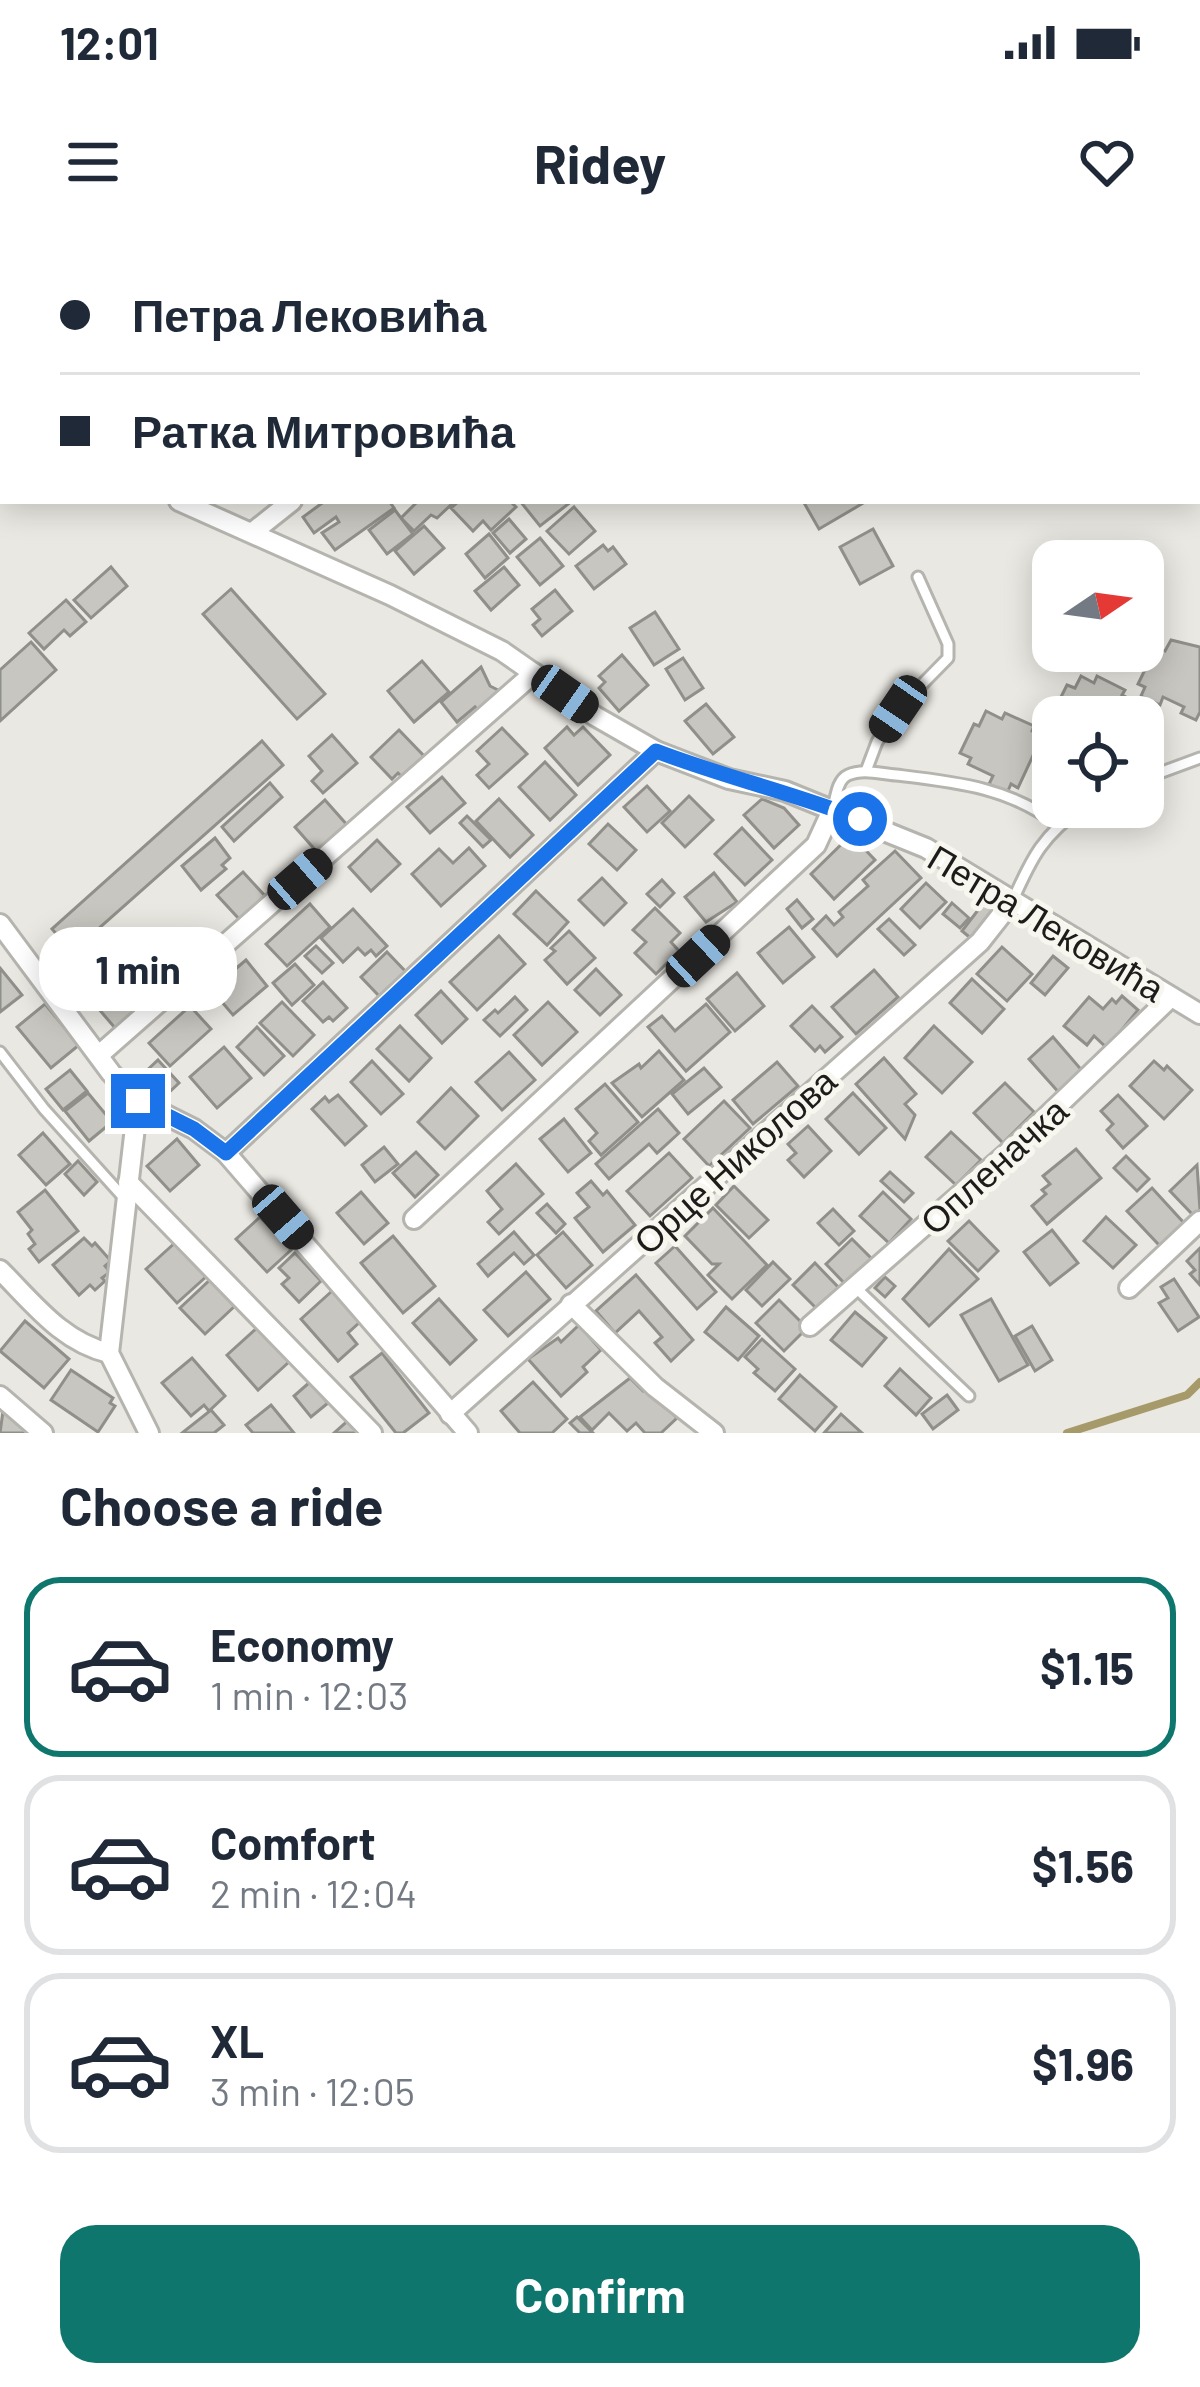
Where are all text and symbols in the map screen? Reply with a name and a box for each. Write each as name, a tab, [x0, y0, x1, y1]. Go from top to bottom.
text: 12:01	[60, 15, 159, 69]
icon: menu	[60, 129, 126, 195]
icon: heart	[1074, 129, 1140, 195]
text: Ridey	[534, 130, 666, 195]
text: Петра Лековића	[132, 287, 486, 341]
text: Ратка Митровића	[132, 403, 515, 457]
north arrow	[1032, 540, 1164, 672]
map controls	[1032, 540, 1164, 828]
car	[525, 659, 605, 729]
car	[863, 669, 933, 749]
button: locate	[1032, 696, 1164, 828]
route start	[833, 792, 887, 846]
street label: Петра Лековића	[921, 835, 1174, 1011]
car	[261, 842, 339, 916]
car	[659, 918, 737, 994]
callout: 1 min	[39, 927, 237, 1011]
text: 1 min	[95, 945, 181, 992]
street label: Орце Николова	[624, 1057, 845, 1263]
route end	[111, 1074, 165, 1128]
street label: Опленачка	[911, 1087, 1076, 1242]
car	[246, 1178, 320, 1256]
text: Choose a ride	[60, 1472, 384, 1537]
icon: car	[66, 1613, 174, 1721]
text: Economy	[210, 1617, 394, 1671]
text: $1.15	[1040, 1640, 1134, 1694]
text: 1 min · 12:03	[210, 1671, 408, 1718]
icon: car	[66, 1811, 174, 1919]
text: Comfort	[210, 1815, 376, 1869]
text: $1.56	[1032, 1838, 1134, 1892]
text: 2 min · 12:04	[210, 1869, 417, 1916]
icon: car	[66, 2009, 174, 2117]
text: XL	[210, 2013, 264, 2067]
text: $1.96	[1032, 2036, 1134, 2090]
text: 3 min · 12:05	[210, 2067, 415, 2114]
button: Confirm	[60, 2225, 1140, 2363]

